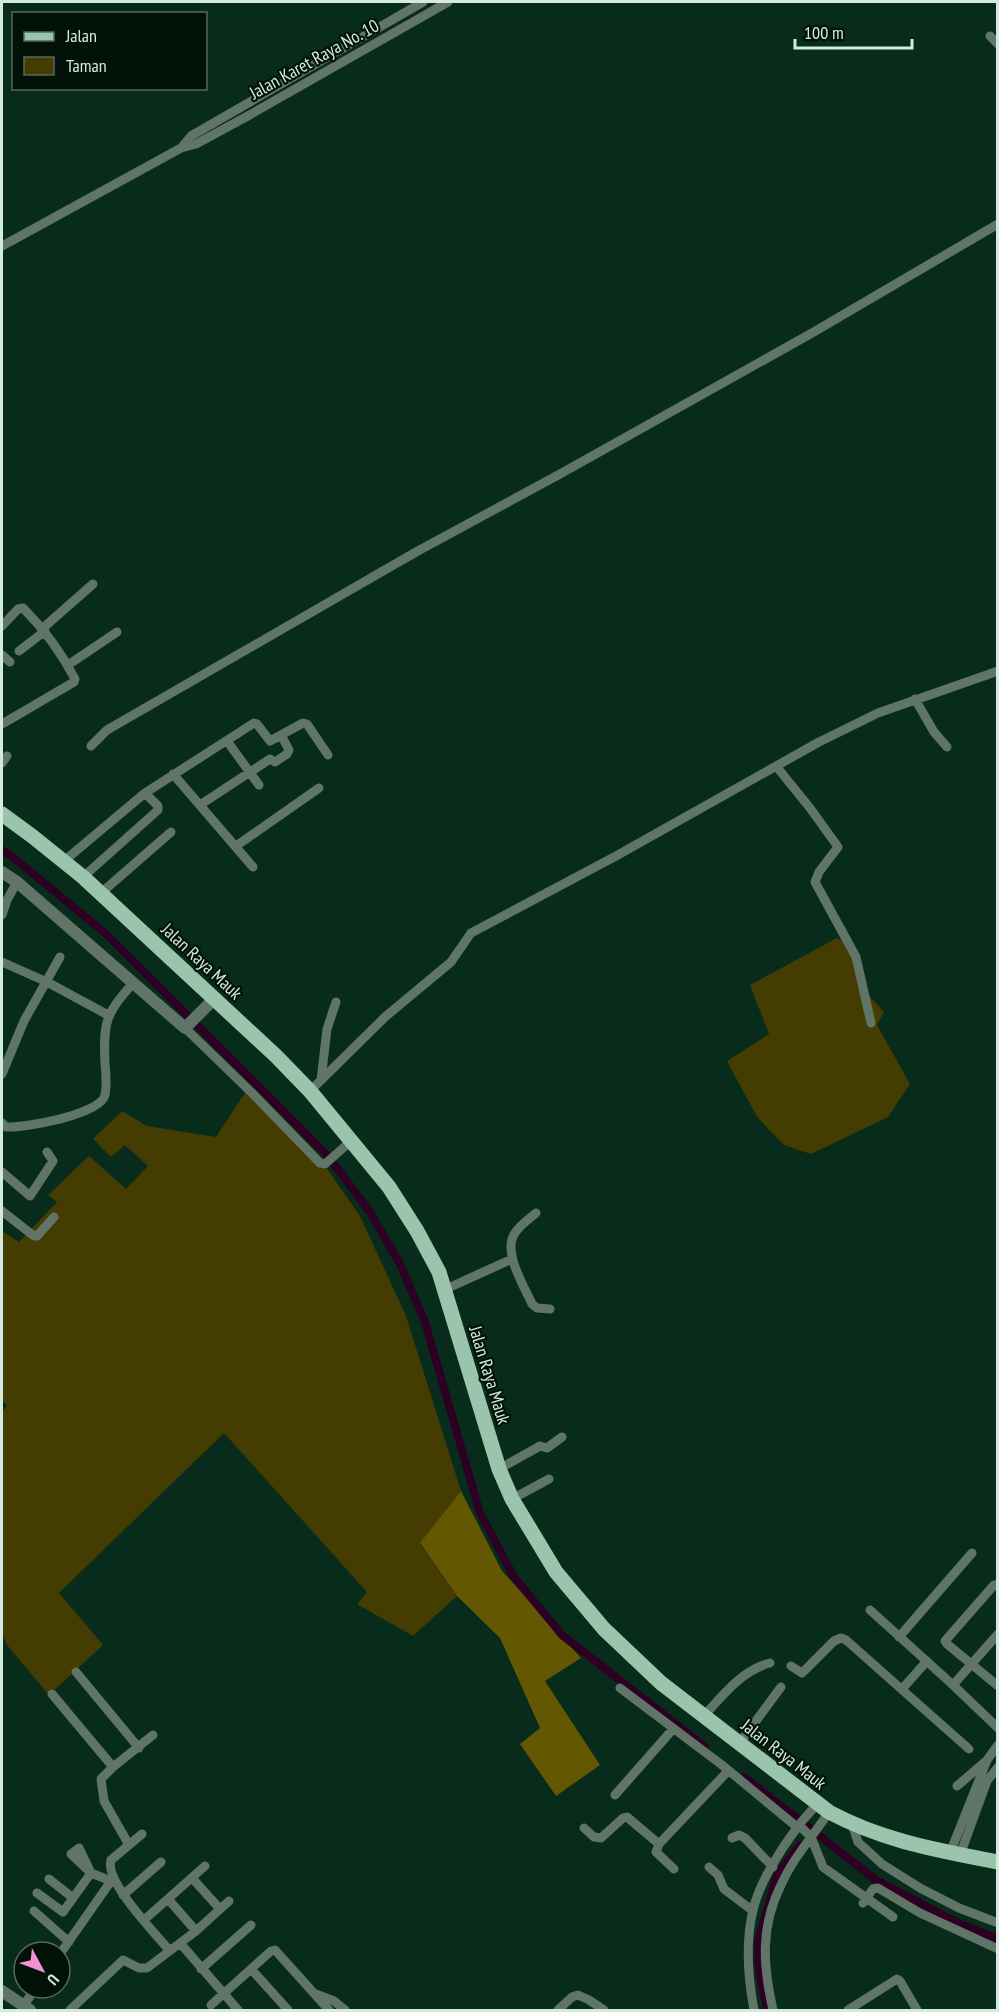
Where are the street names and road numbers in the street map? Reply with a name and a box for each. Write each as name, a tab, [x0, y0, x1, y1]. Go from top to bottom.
street label: Jalan Karet Raya No. 10	[244, 14, 383, 105]
street label: Jalan Raya Mauk	[156, 917, 247, 1004]
street label: Jalan Raya Mauk	[464, 1322, 516, 1427]
street label: Jalan Raya Mauk	[736, 1713, 831, 1794]

